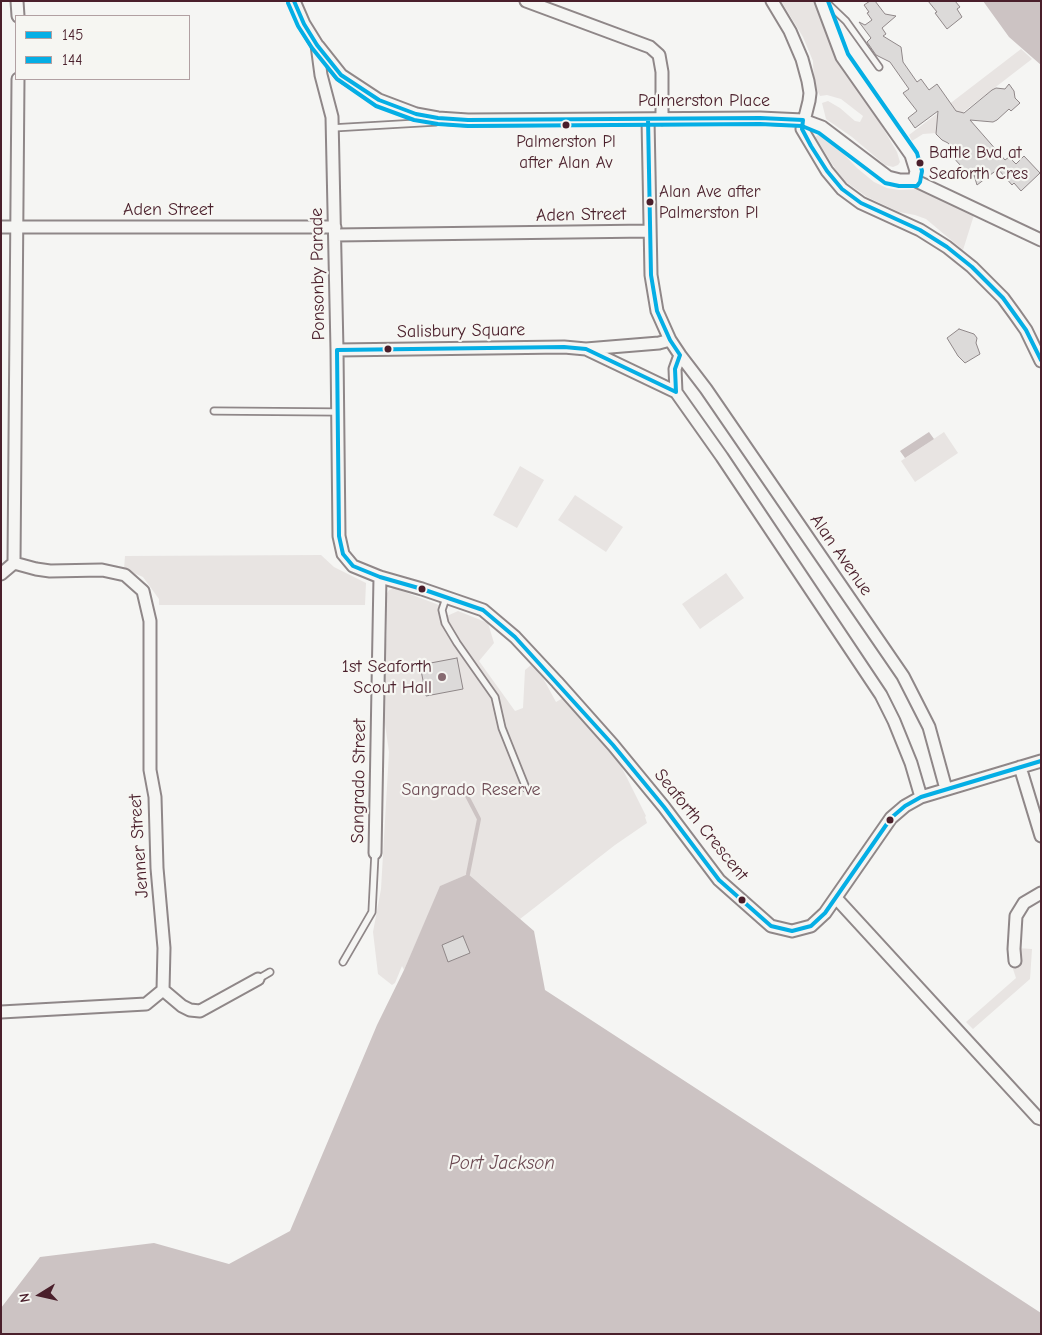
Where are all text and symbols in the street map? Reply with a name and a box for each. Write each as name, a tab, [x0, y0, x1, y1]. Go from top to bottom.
legend	[15, 15, 190, 80]
text: 145	[62, 26, 83, 44]
text: 144	[62, 51, 82, 69]
street label: Palmerston Place	[638, 90, 770, 112]
marker: Palmerston Pl after Alan Av	[561, 120, 571, 130]
place label: Palmerston Pl after Alan Av	[516, 132, 616, 172]
place label: Battle Bvd at Seaforth Cres	[929, 143, 1028, 183]
marker: Battle Bvd at Seaforth Cres	[915, 158, 925, 168]
place label: Alan Ave after Palmerston Pl	[659, 182, 760, 222]
marker: Alan Ave after Palmerston Pl	[645, 197, 655, 207]
street label: Aden Street	[123, 199, 213, 221]
street label: Aden Street	[536, 203, 626, 227]
street label: Ponsonby Parade	[306, 208, 330, 340]
street label: Salisbury Square	[397, 319, 525, 343]
unlabelled marker	[383, 344, 393, 354]
street label: Alan Avenue	[805, 510, 877, 600]
unlabelled marker	[417, 584, 427, 594]
place label: 1st Seaforth Scout Hall	[342, 656, 432, 699]
marker: 1st Seaforth Scout Hall	[436, 671, 448, 683]
street label: Sangrado Street	[347, 718, 371, 844]
street label: Seaforth Crescent	[649, 765, 753, 885]
park label: Sangrado Reserve	[401, 779, 541, 801]
street label: Jenner Street	[125, 793, 153, 899]
unlabelled marker	[885, 815, 895, 825]
unlabelled marker	[737, 895, 747, 905]
water label: Port Jackson	[449, 1153, 555, 1175]
north arrow	[15, 1270, 65, 1320]
text: N	[16, 1292, 34, 1304]

